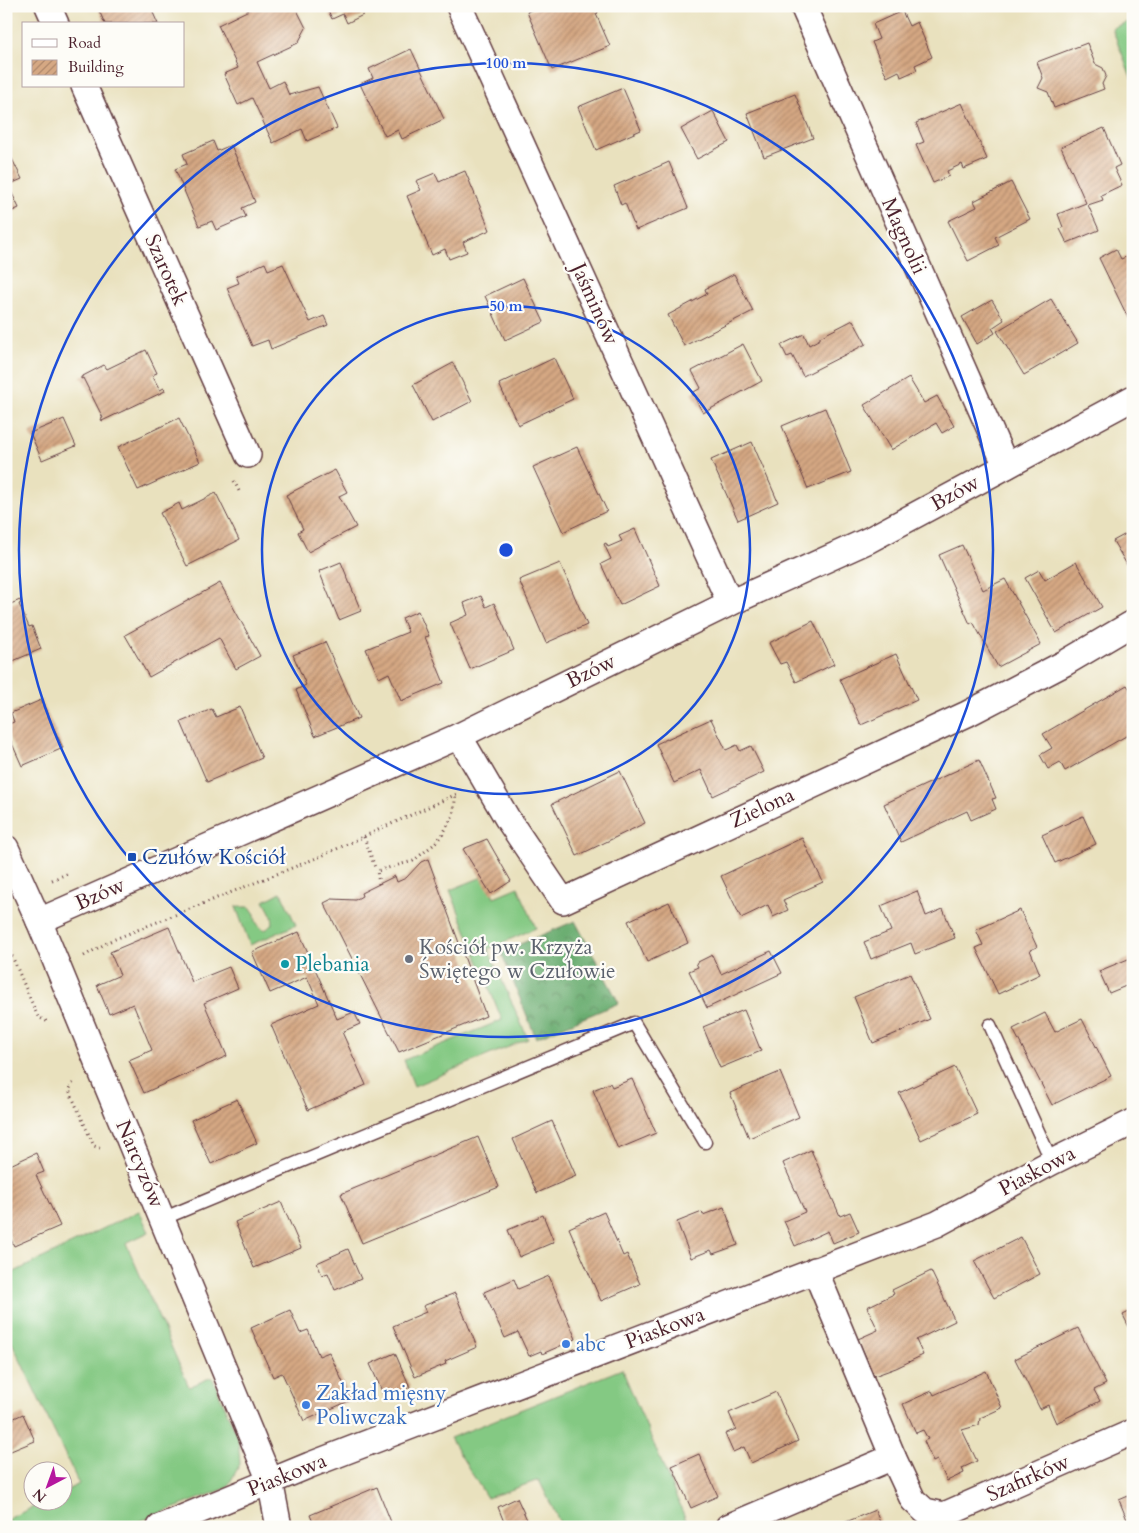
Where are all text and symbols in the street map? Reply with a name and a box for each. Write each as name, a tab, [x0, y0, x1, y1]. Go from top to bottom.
legend	[22, 22, 185, 88]
text: Road	[68, 33, 101, 53]
text: 100 m	[486, 53, 527, 73]
text: Building	[68, 57, 124, 77]
street label: Magnolii	[874, 193, 934, 279]
street label: Szarotek	[137, 230, 195, 311]
street label: Jaśminów	[563, 256, 626, 350]
text: 50 m	[489, 296, 523, 316]
street label: Bzów	[925, 468, 985, 518]
centre of rings	[497, 541, 515, 559]
street label: Bzów	[561, 647, 621, 695]
street label: Zielona	[725, 780, 799, 836]
place label: Czułów Kościół	[142, 843, 286, 872]
marker: Czułów Kościół	[126, 851, 138, 863]
street label: Bzów	[70, 870, 130, 918]
place label: Kościół pw. Krzyża Świętego w Czułowie	[419, 933, 616, 986]
place label: Plebania	[295, 950, 370, 979]
marker: Kościół pw. Krzyża Świętego w Czułowie	[403, 953, 415, 965]
marker: Plebania	[279, 958, 291, 970]
street label: Narcyzów	[109, 1116, 172, 1213]
street label: Piaskowa	[994, 1139, 1080, 1203]
street label: Piaskowa	[621, 1300, 709, 1356]
place label: abc	[576, 1330, 606, 1359]
marker: abc	[560, 1338, 572, 1350]
place label: Zakład mięsny Poliwczak	[316, 1379, 446, 1432]
marker: Zakład mięsny Poliwczak	[300, 1399, 312, 1411]
street label: Piaskowa	[243, 1446, 331, 1504]
street label: Szafirków	[982, 1447, 1074, 1509]
north arrow	[22, 1460, 72, 1510]
text: N	[29, 1484, 51, 1507]

